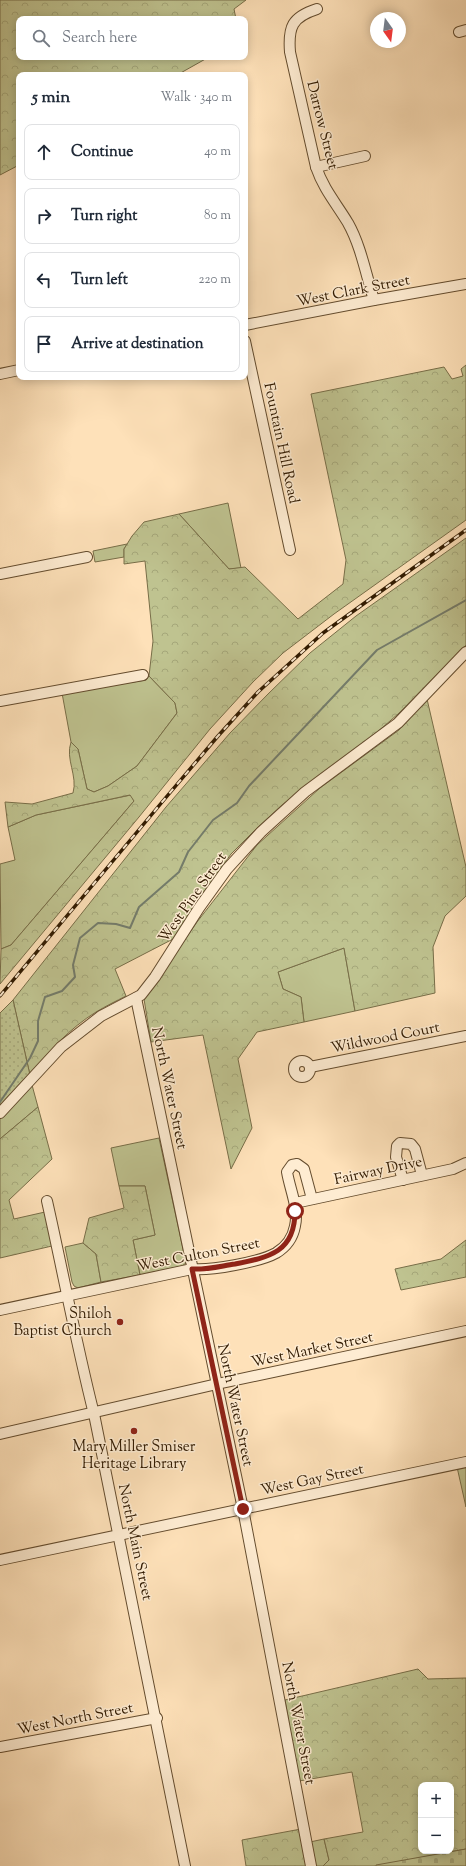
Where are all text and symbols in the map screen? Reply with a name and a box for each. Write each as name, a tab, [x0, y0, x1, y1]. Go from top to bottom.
north arrow	[370, 12, 406, 48]
search box	[16, 16, 248, 60]
icon: search	[30, 27, 52, 49]
text: Search here	[62, 28, 137, 49]
street label: Darrow Street	[300, 79, 343, 172]
text: 5 min	[32, 86, 70, 110]
text: Walk · 340 m	[161, 89, 232, 107]
icon: ahead	[33, 141, 55, 163]
text: Continue	[71, 142, 133, 163]
text: 40 m	[204, 143, 231, 161]
icon: right	[33, 205, 55, 227]
text: Turn right	[71, 206, 137, 227]
text: 80 m	[204, 207, 231, 225]
icon: left	[33, 269, 55, 291]
text: Turn left	[71, 270, 128, 291]
street label: West Clark Street	[295, 270, 412, 313]
text: 220 m	[198, 271, 231, 289]
icon: arrive	[33, 333, 55, 355]
text: Arrive at destination	[71, 334, 204, 355]
street label: Fountain Hill Road	[257, 381, 304, 506]
street label: West Pine Street	[154, 848, 232, 948]
street label: Wildwood Court	[329, 1018, 442, 1059]
street label: North Water Street	[145, 1025, 192, 1152]
street label: Fairway Drive	[332, 1152, 424, 1191]
route start	[286, 1202, 304, 1220]
street label: West Culton Street	[135, 1233, 262, 1278]
place label: Shiloh Baptist Church	[13, 1304, 112, 1342]
marker: Shiloh Baptist Church	[115, 1317, 125, 1327]
street label: West Market Street	[249, 1327, 375, 1374]
street label: North Water Street	[211, 1342, 258, 1469]
marker: Mary Miller Smiser Heritage Library	[129, 1426, 139, 1436]
place label: Mary Miller Smiser Heritage Library	[73, 1437, 196, 1475]
street label: West Gay Street	[259, 1459, 366, 1502]
street label: North Main Street	[112, 1482, 157, 1602]
route end	[234, 1500, 252, 1518]
street label: North Water Street	[275, 1660, 320, 1787]
street label: West North Street	[15, 1698, 135, 1741]
map controls	[418, 1782, 454, 1854]
button: +	[418, 1782, 454, 1818]
button: −	[418, 1818, 454, 1854]

